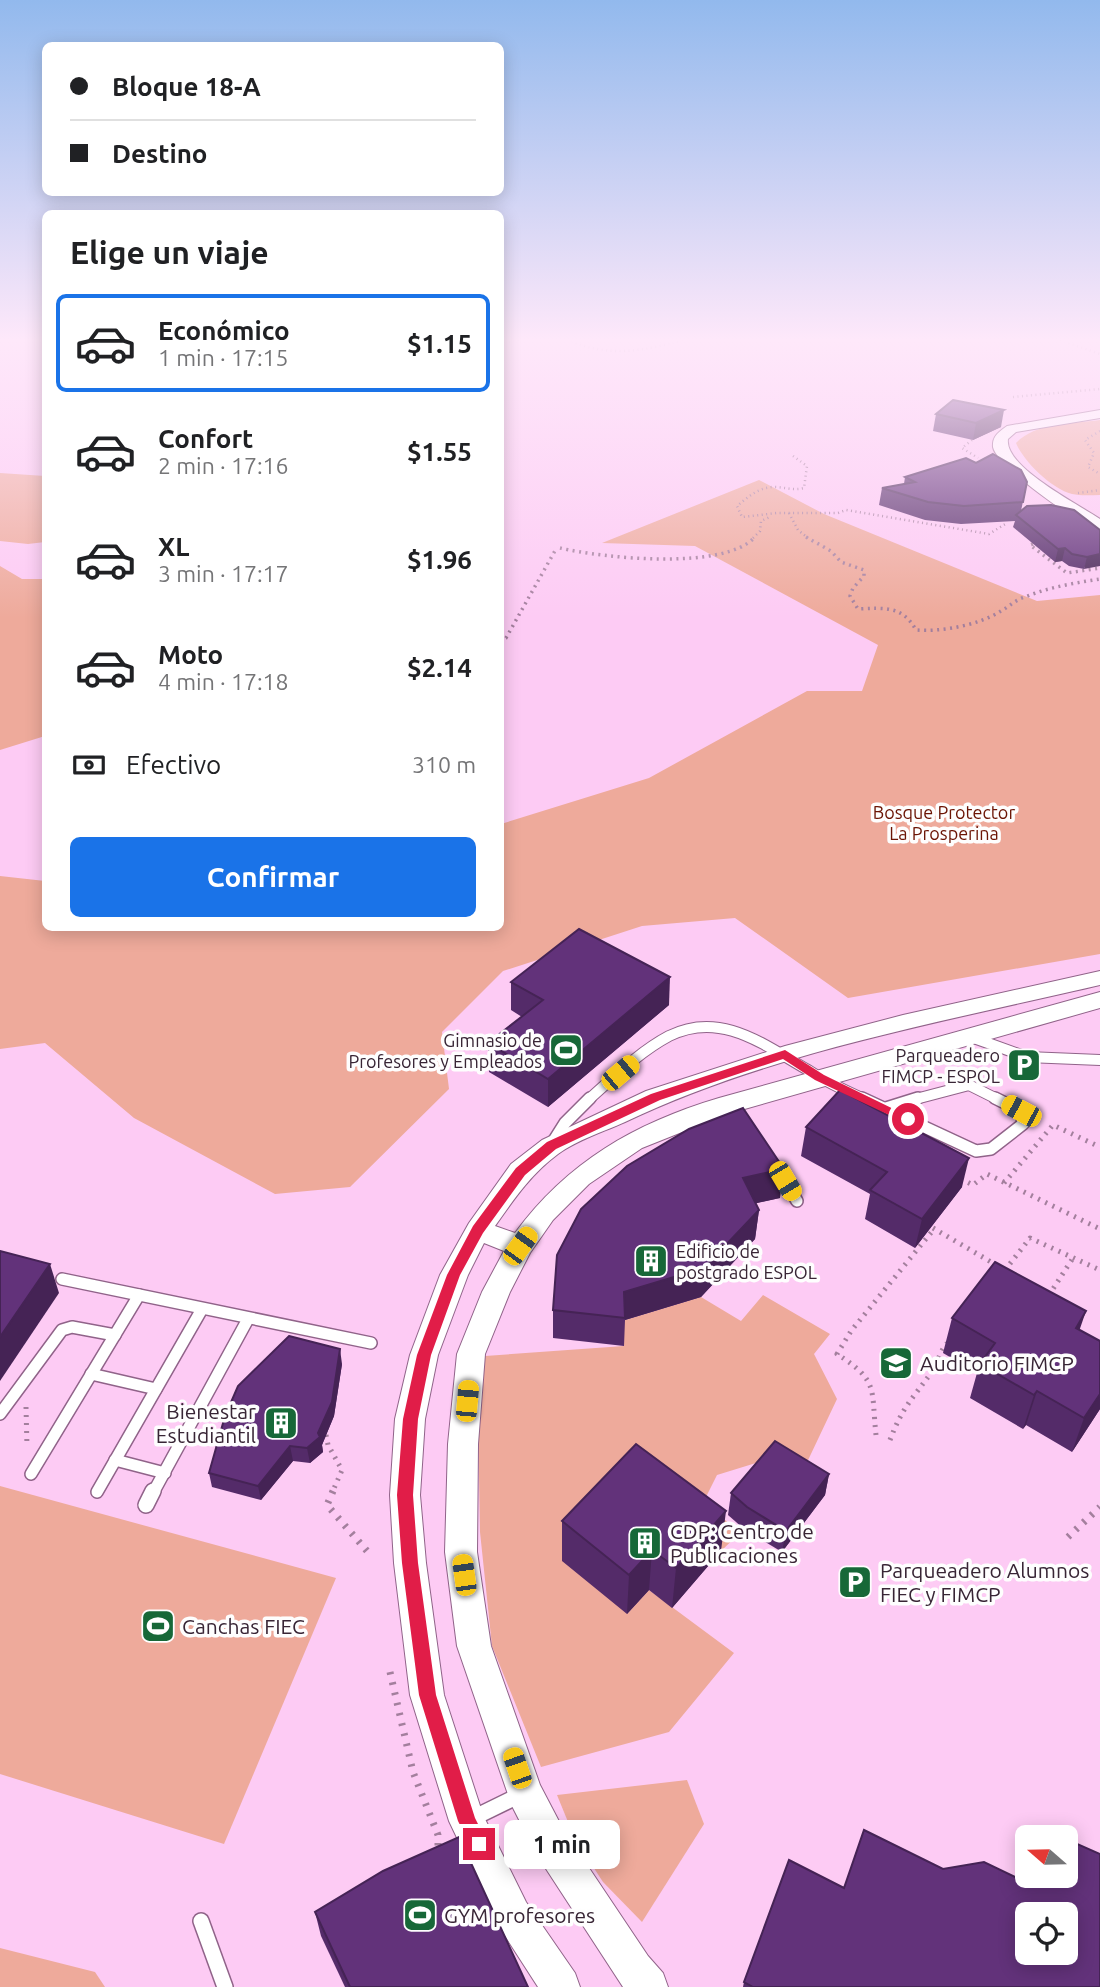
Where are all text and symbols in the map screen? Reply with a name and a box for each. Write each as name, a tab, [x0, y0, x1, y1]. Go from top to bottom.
text: Bloque 18-A	[112, 72, 261, 101]
text: Destino	[112, 139, 208, 168]
text: Elige un viaje	[70, 234, 269, 270]
icon: car	[74, 312, 137, 375]
text: Económico	[158, 316, 290, 345]
text: $1.15	[407, 329, 472, 358]
text: 1 min · 17:15	[158, 345, 289, 370]
icon: car	[74, 420, 137, 483]
text: Confort	[158, 424, 253, 453]
text: $1.55	[407, 437, 472, 466]
text: 2 min · 17:16	[158, 453, 289, 478]
icon: car	[74, 528, 137, 591]
text: XL	[158, 532, 189, 561]
text: $1.96	[407, 545, 472, 574]
text: 3 min · 17:17	[158, 561, 289, 586]
icon: car	[74, 636, 137, 699]
text: Moto	[158, 640, 223, 669]
text: $2.14	[407, 653, 472, 682]
text: 4 min · 17:18	[158, 669, 289, 694]
icon: cash	[70, 746, 108, 784]
text: Efectivo	[126, 750, 221, 779]
text: 310 m	[412, 752, 476, 777]
park label: Bosque Protector La Prosperina	[873, 802, 1015, 843]
button: Confirmar	[70, 837, 476, 917]
place label: Gimnasio de Profesores y Empleados	[348, 1030, 542, 1071]
sports icon: Gimnasio de Profesores y Empleados	[547, 1031, 585, 1069]
place label: Parqueadero FIMCP - ESPOL	[882, 1045, 1000, 1086]
parking icon: Parqueadero FIMCP - ESPOL	[1005, 1046, 1043, 1084]
car	[598, 1051, 643, 1095]
car	[998, 1092, 1045, 1130]
route start	[892, 1103, 924, 1135]
car	[766, 1158, 805, 1204]
car	[500, 1223, 541, 1269]
place label: Edificio de postgrado ESPOL	[676, 1241, 817, 1282]
building icon: Edificio de postgrado ESPOL	[632, 1242, 670, 1280]
school or university icon: Auditorio FIMCP	[877, 1344, 915, 1382]
place label: Auditorio FIMCP	[920, 1351, 1074, 1375]
car	[455, 1379, 480, 1423]
place label: Bienestar Estudiantil	[156, 1399, 256, 1447]
building icon: Bienestar Estudiantil	[262, 1404, 300, 1442]
place label: CDP: Centro de Publicaciones	[670, 1519, 814, 1567]
building icon: CDP: Centro de Publicaciones	[626, 1524, 664, 1562]
car	[451, 1553, 478, 1597]
place label: Parqueadero Alumnos FIEC y FIMCP	[880, 1558, 1089, 1606]
parking icon: Parqueadero Alumnos FIEC y FIMCP	[836, 1563, 874, 1601]
sports icon: Canchas FIEC	[139, 1607, 177, 1645]
place label: Canchas FIEC	[182, 1614, 305, 1638]
car	[501, 1745, 534, 1791]
callout: 1 min	[504, 1820, 619, 1868]
north arrow	[1015, 1825, 1078, 1888]
map controls	[1015, 1825, 1078, 1965]
route end	[463, 1828, 495, 1860]
text: 1 min	[533, 1832, 591, 1857]
sports icon: GYM profesores	[401, 1896, 439, 1934]
button: locate	[1015, 1902, 1078, 1965]
place label: GYM profesores	[444, 1903, 595, 1927]

